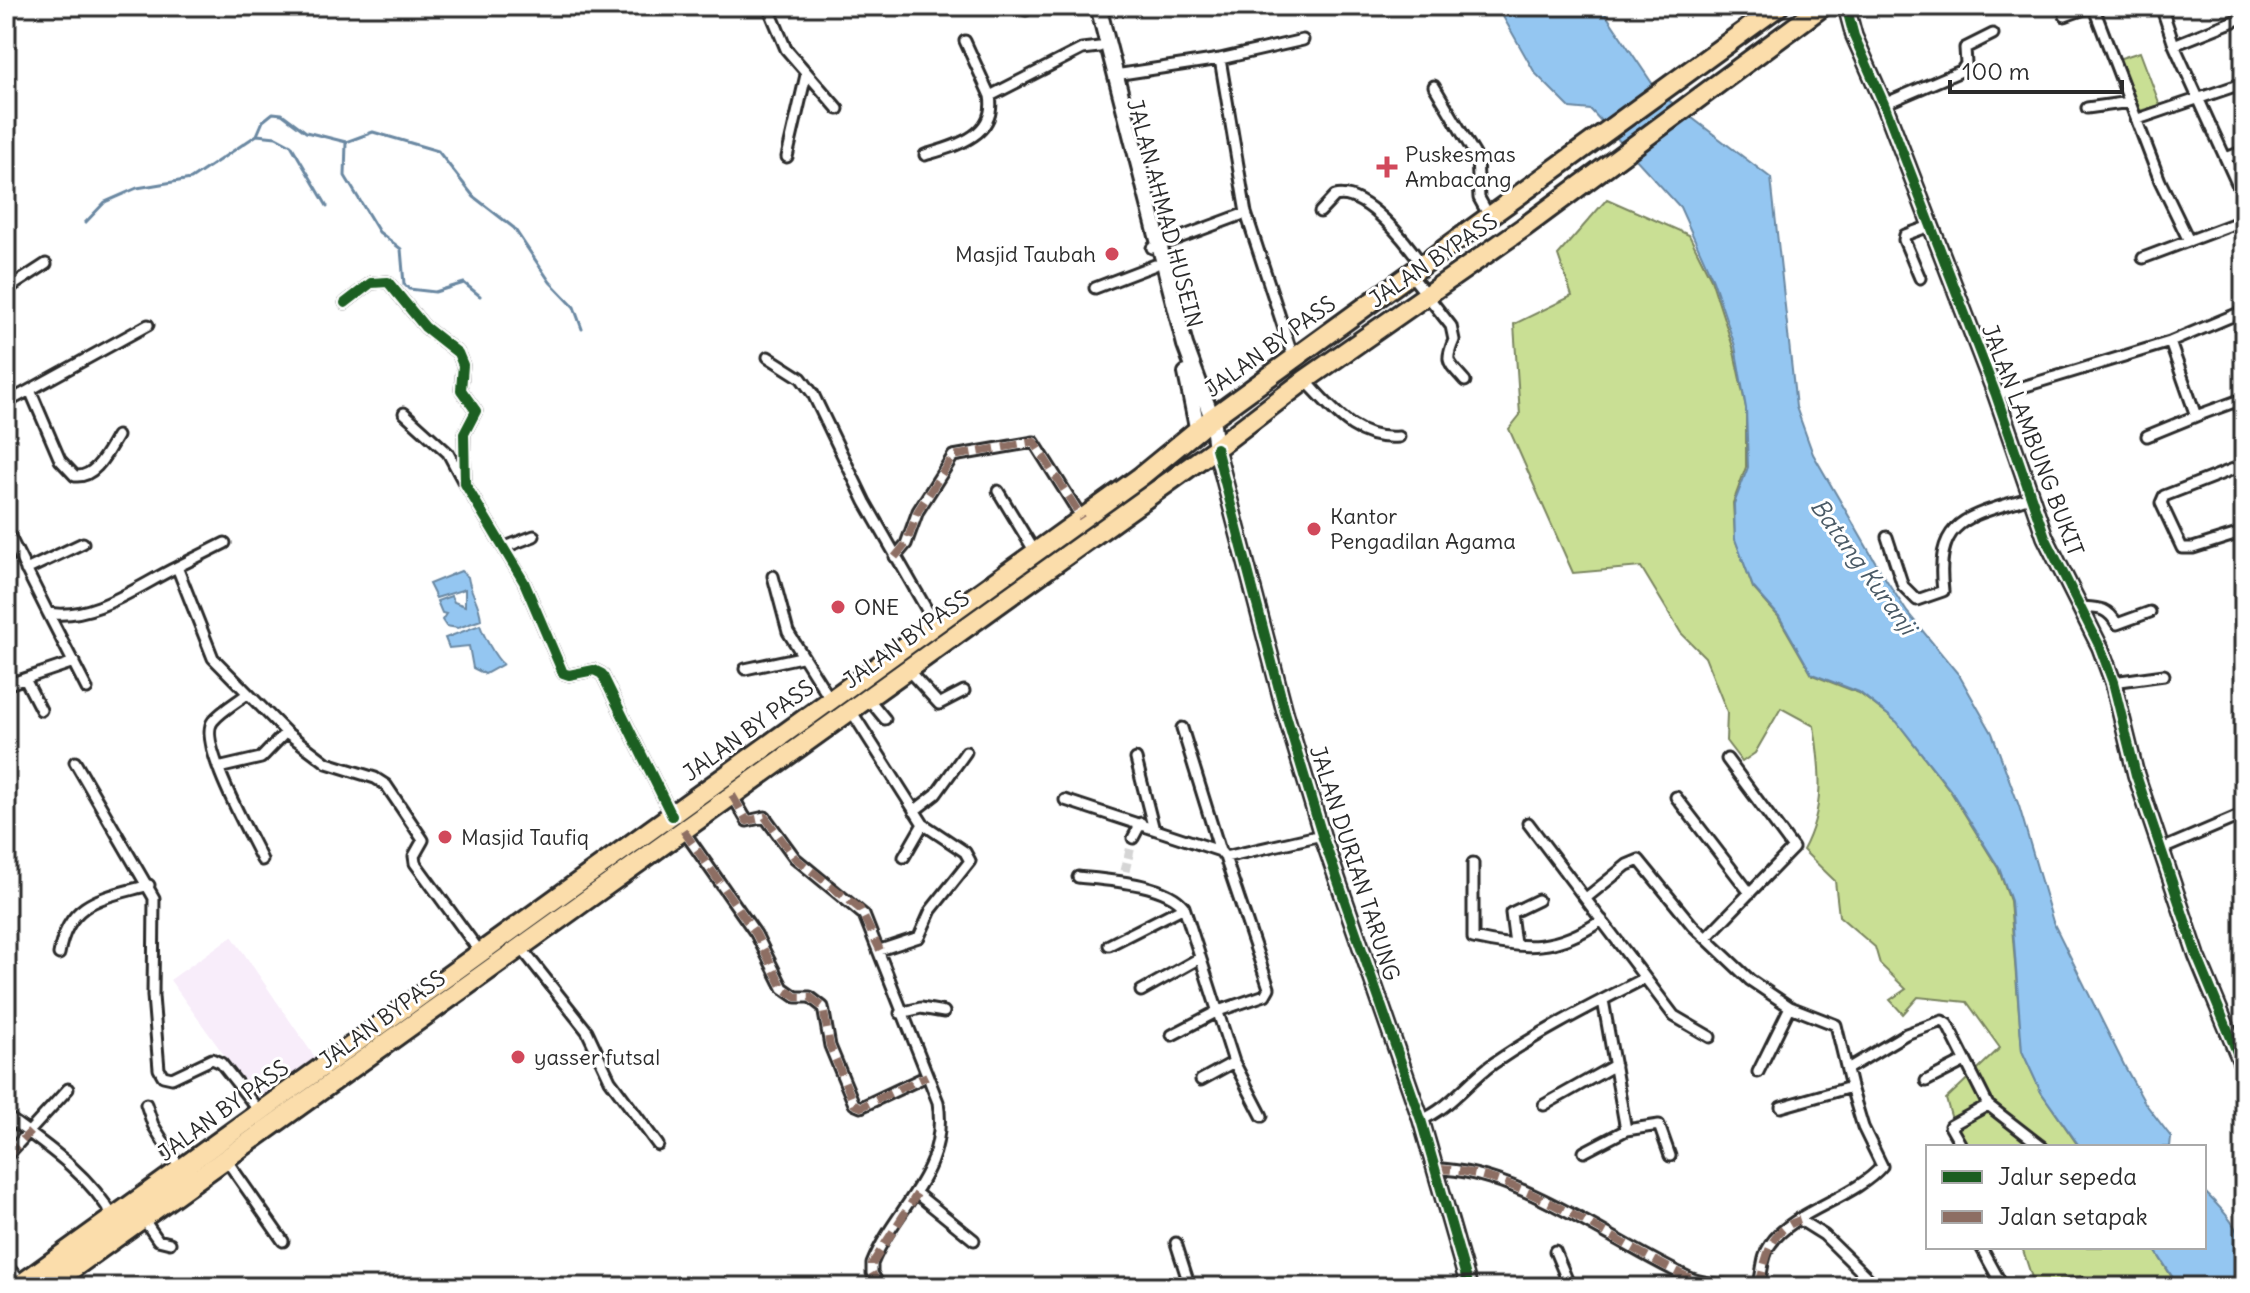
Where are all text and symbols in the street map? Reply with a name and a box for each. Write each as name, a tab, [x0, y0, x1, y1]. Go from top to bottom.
scale bar	[1950, 44, 2122, 94]
text: 100 m	[1962, 56, 2030, 86]
street label: JALAN AHMAD HUSEIN	[1121, 96, 1209, 330]
place label: Puskesmas Ambacang	[1405, 140, 1516, 193]
marker: Puskesmas Ambacang	[1376, 156, 1398, 178]
street label: JALAN BYPASS	[1363, 207, 1503, 313]
place label: Masjid Taubah	[955, 240, 1096, 268]
marker: Masjid Taubah	[1103, 245, 1121, 263]
street label: JALAN BY PASS	[1199, 289, 1341, 403]
street label: JALAN LAMBUNG BUKIT	[1976, 320, 2090, 560]
water label: Batang Kuranji	[1805, 492, 1925, 642]
place label: Kantor Pengadilan Agama	[1330, 502, 1516, 555]
marker: Kantor Pengadilan Agama	[1305, 520, 1323, 538]
street label: JALAN BYPASS	[837, 584, 975, 694]
place label: ONE	[854, 593, 899, 621]
marker: ONE	[829, 598, 847, 616]
street label: JALAN BY PASS	[677, 673, 819, 787]
street label: JALAN DURIAN TARUNG	[1304, 742, 1406, 984]
place label: Masjid Taufiq	[461, 823, 589, 851]
marker: Masjid Taufiq	[436, 828, 454, 846]
street label: JALAN BYPASS	[313, 964, 451, 1074]
place label: yasser futsal	[534, 1043, 660, 1071]
marker: yasser futsal	[509, 1048, 527, 1066]
street label: JALAN BY PASS	[152, 1053, 294, 1167]
legend	[1926, 1145, 2206, 1249]
text: Jalur sepeda	[1998, 1161, 2137, 1191]
text: Jalan setapak	[1998, 1201, 2148, 1231]

